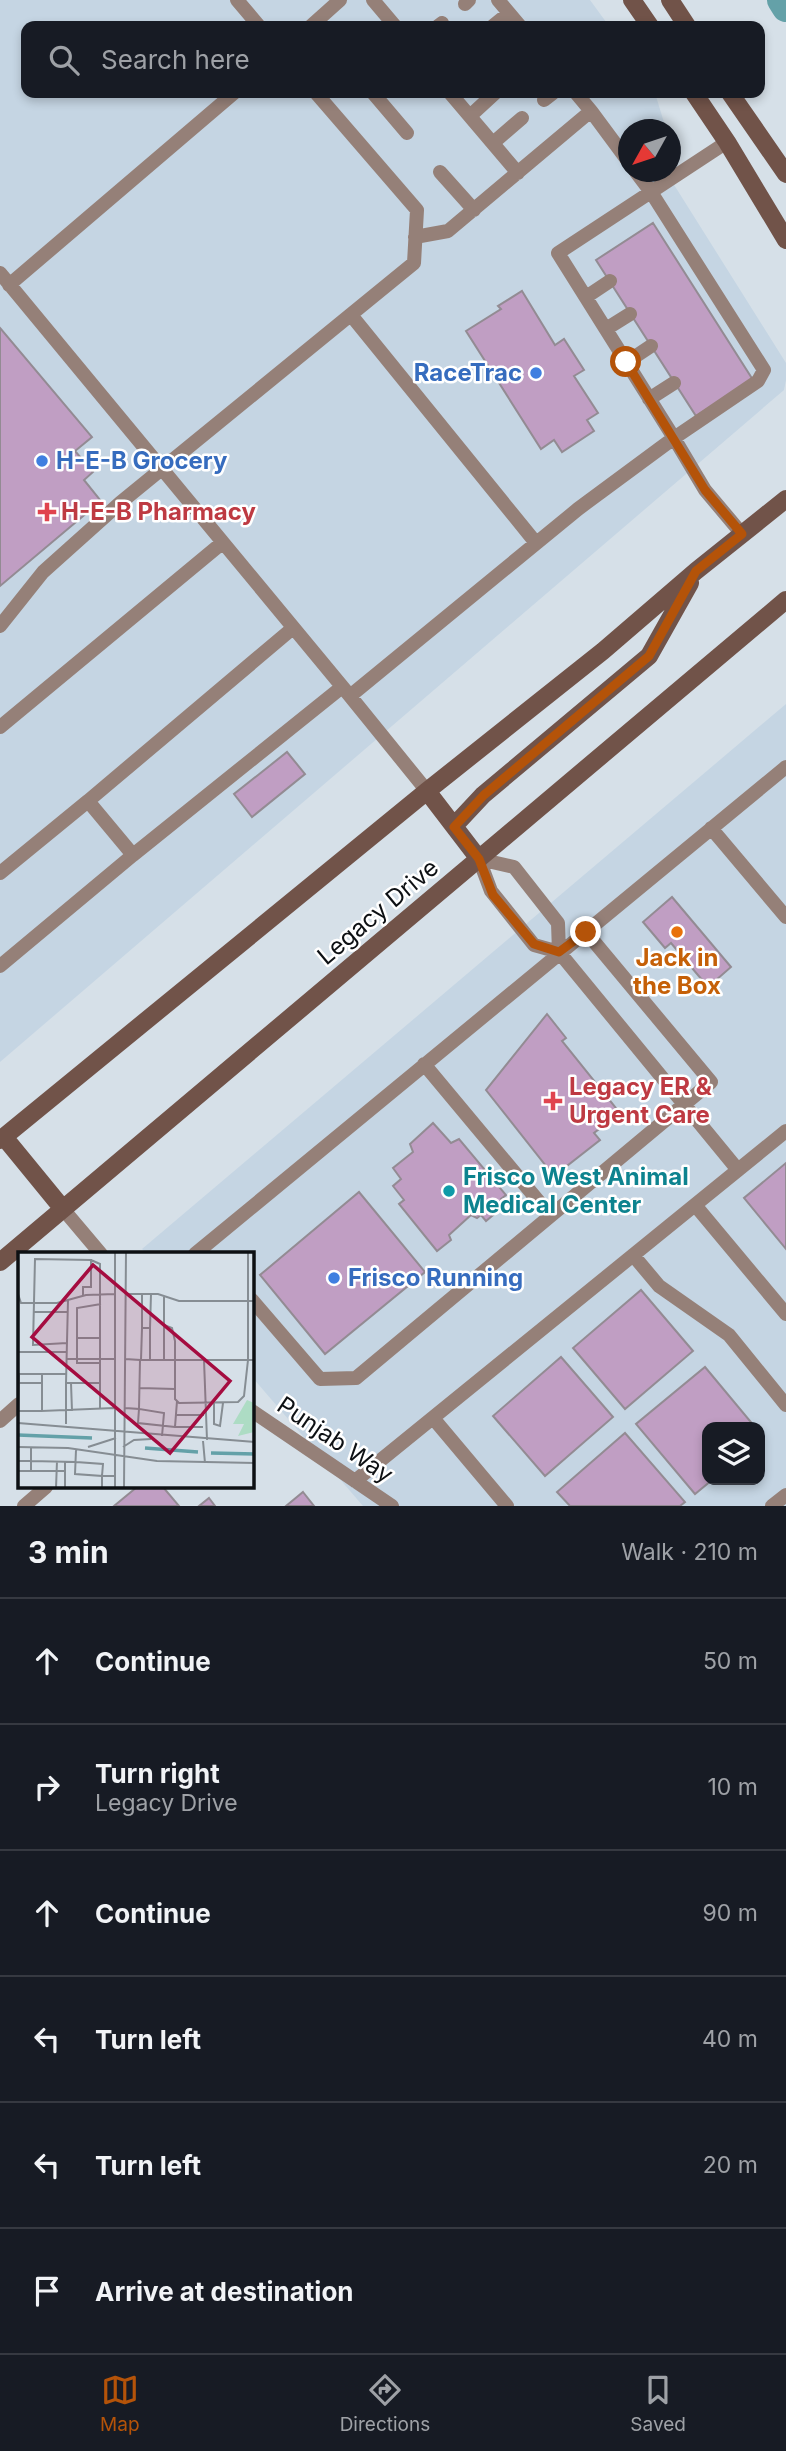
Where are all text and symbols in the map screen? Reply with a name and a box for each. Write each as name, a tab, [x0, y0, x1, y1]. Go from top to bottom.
search box	[21, 21, 765, 98]
icon: search	[45, 41, 83, 79]
text: Search here	[101, 44, 250, 75]
north arrow	[618, 119, 681, 182]
route start	[610, 346, 641, 377]
place label: RaceTrac	[414, 358, 522, 387]
marker: RaceTrac	[528, 365, 544, 381]
place label: H-E-B Grocery	[56, 446, 228, 475]
marker: H-E-B Grocery	[34, 453, 50, 469]
place label: H-E-B Pharmacy	[61, 497, 256, 526]
marker: H-E-B Pharmacy	[39, 504, 55, 520]
street label: Legacy Drive	[311, 853, 444, 971]
route end	[570, 916, 601, 947]
marker: Jack in the Box	[669, 924, 685, 940]
place label: Jack in the Box	[633, 943, 721, 1000]
place label: Legacy ER & Urgent Care	[569, 1072, 713, 1129]
marker: Legacy ER & Urgent Care	[543, 1091, 563, 1111]
place label: Frisco West Animal Medical Center	[463, 1162, 689, 1219]
marker: Frisco West Animal Medical Center	[441, 1183, 457, 1199]
inset map	[18, 1252, 254, 1489]
place label: Frisco Running	[348, 1263, 523, 1292]
marker: Frisco Running	[326, 1270, 342, 1286]
street label: Punjab Way	[272, 1390, 399, 1489]
map controls	[702, 1422, 765, 1485]
button: layers	[702, 1422, 765, 1485]
text: 3 min	[28, 1534, 109, 1570]
text: Walk · 210 m	[621, 1538, 758, 1566]
icon: ahead	[28, 1642, 66, 1680]
text: Continue	[95, 1646, 211, 1677]
text: 50 m	[703, 1647, 758, 1675]
text: Turn right	[95, 1758, 220, 1789]
icon: right	[28, 1768, 66, 1806]
text: 10 m	[708, 1773, 758, 1801]
text: Legacy Drive	[95, 1789, 238, 1817]
icon: ahead	[28, 1894, 66, 1932]
text: Continue	[95, 1898, 211, 1929]
text: 90 m	[703, 1899, 758, 1927]
icon: left	[28, 2020, 66, 2058]
text: Turn left	[95, 2024, 201, 2055]
text: 40 m	[702, 2025, 758, 2053]
icon: left	[28, 2146, 66, 2184]
text: Turn left	[95, 2150, 201, 2181]
text: 20 m	[703, 2151, 758, 2179]
icon: arrive	[28, 2272, 66, 2310]
text: Arrive at destination	[95, 2276, 354, 2307]
tab: Map	[100, 2371, 140, 2436]
tab: Directions	[340, 2371, 430, 2436]
tab: Saved	[630, 2371, 686, 2436]

